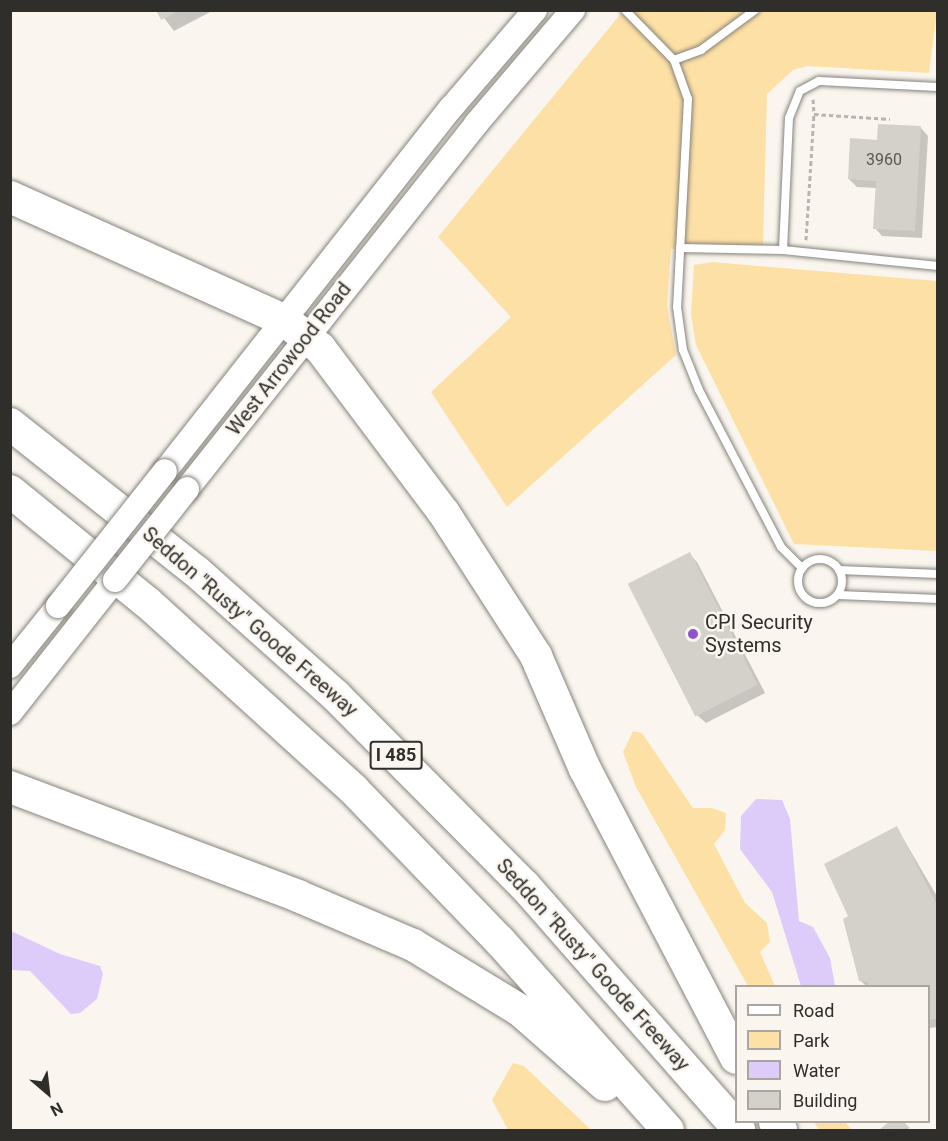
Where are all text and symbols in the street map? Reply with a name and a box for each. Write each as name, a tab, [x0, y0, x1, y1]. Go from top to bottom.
house number: 3960	[866, 150, 902, 170]
street label: West Arrowood Road	[222, 278, 356, 440]
street label: Seddon "Rusty" Goode Freeway	[138, 522, 362, 722]
place label: CPI Security Systems	[705, 610, 813, 657]
marker: CPI Security Systems	[686, 627, 700, 641]
road number: I 485	[369, 740, 423, 770]
street label: Seddon "Rusty" Goode Freeway	[491, 854, 695, 1076]
legend	[735, 985, 930, 1123]
text: Road	[793, 1000, 834, 1021]
text: Park	[793, 1030, 829, 1051]
text: Water	[793, 1060, 840, 1081]
north arrow	[18, 1063, 78, 1123]
text: Building	[793, 1090, 857, 1111]
text: N	[47, 1098, 66, 1120]

